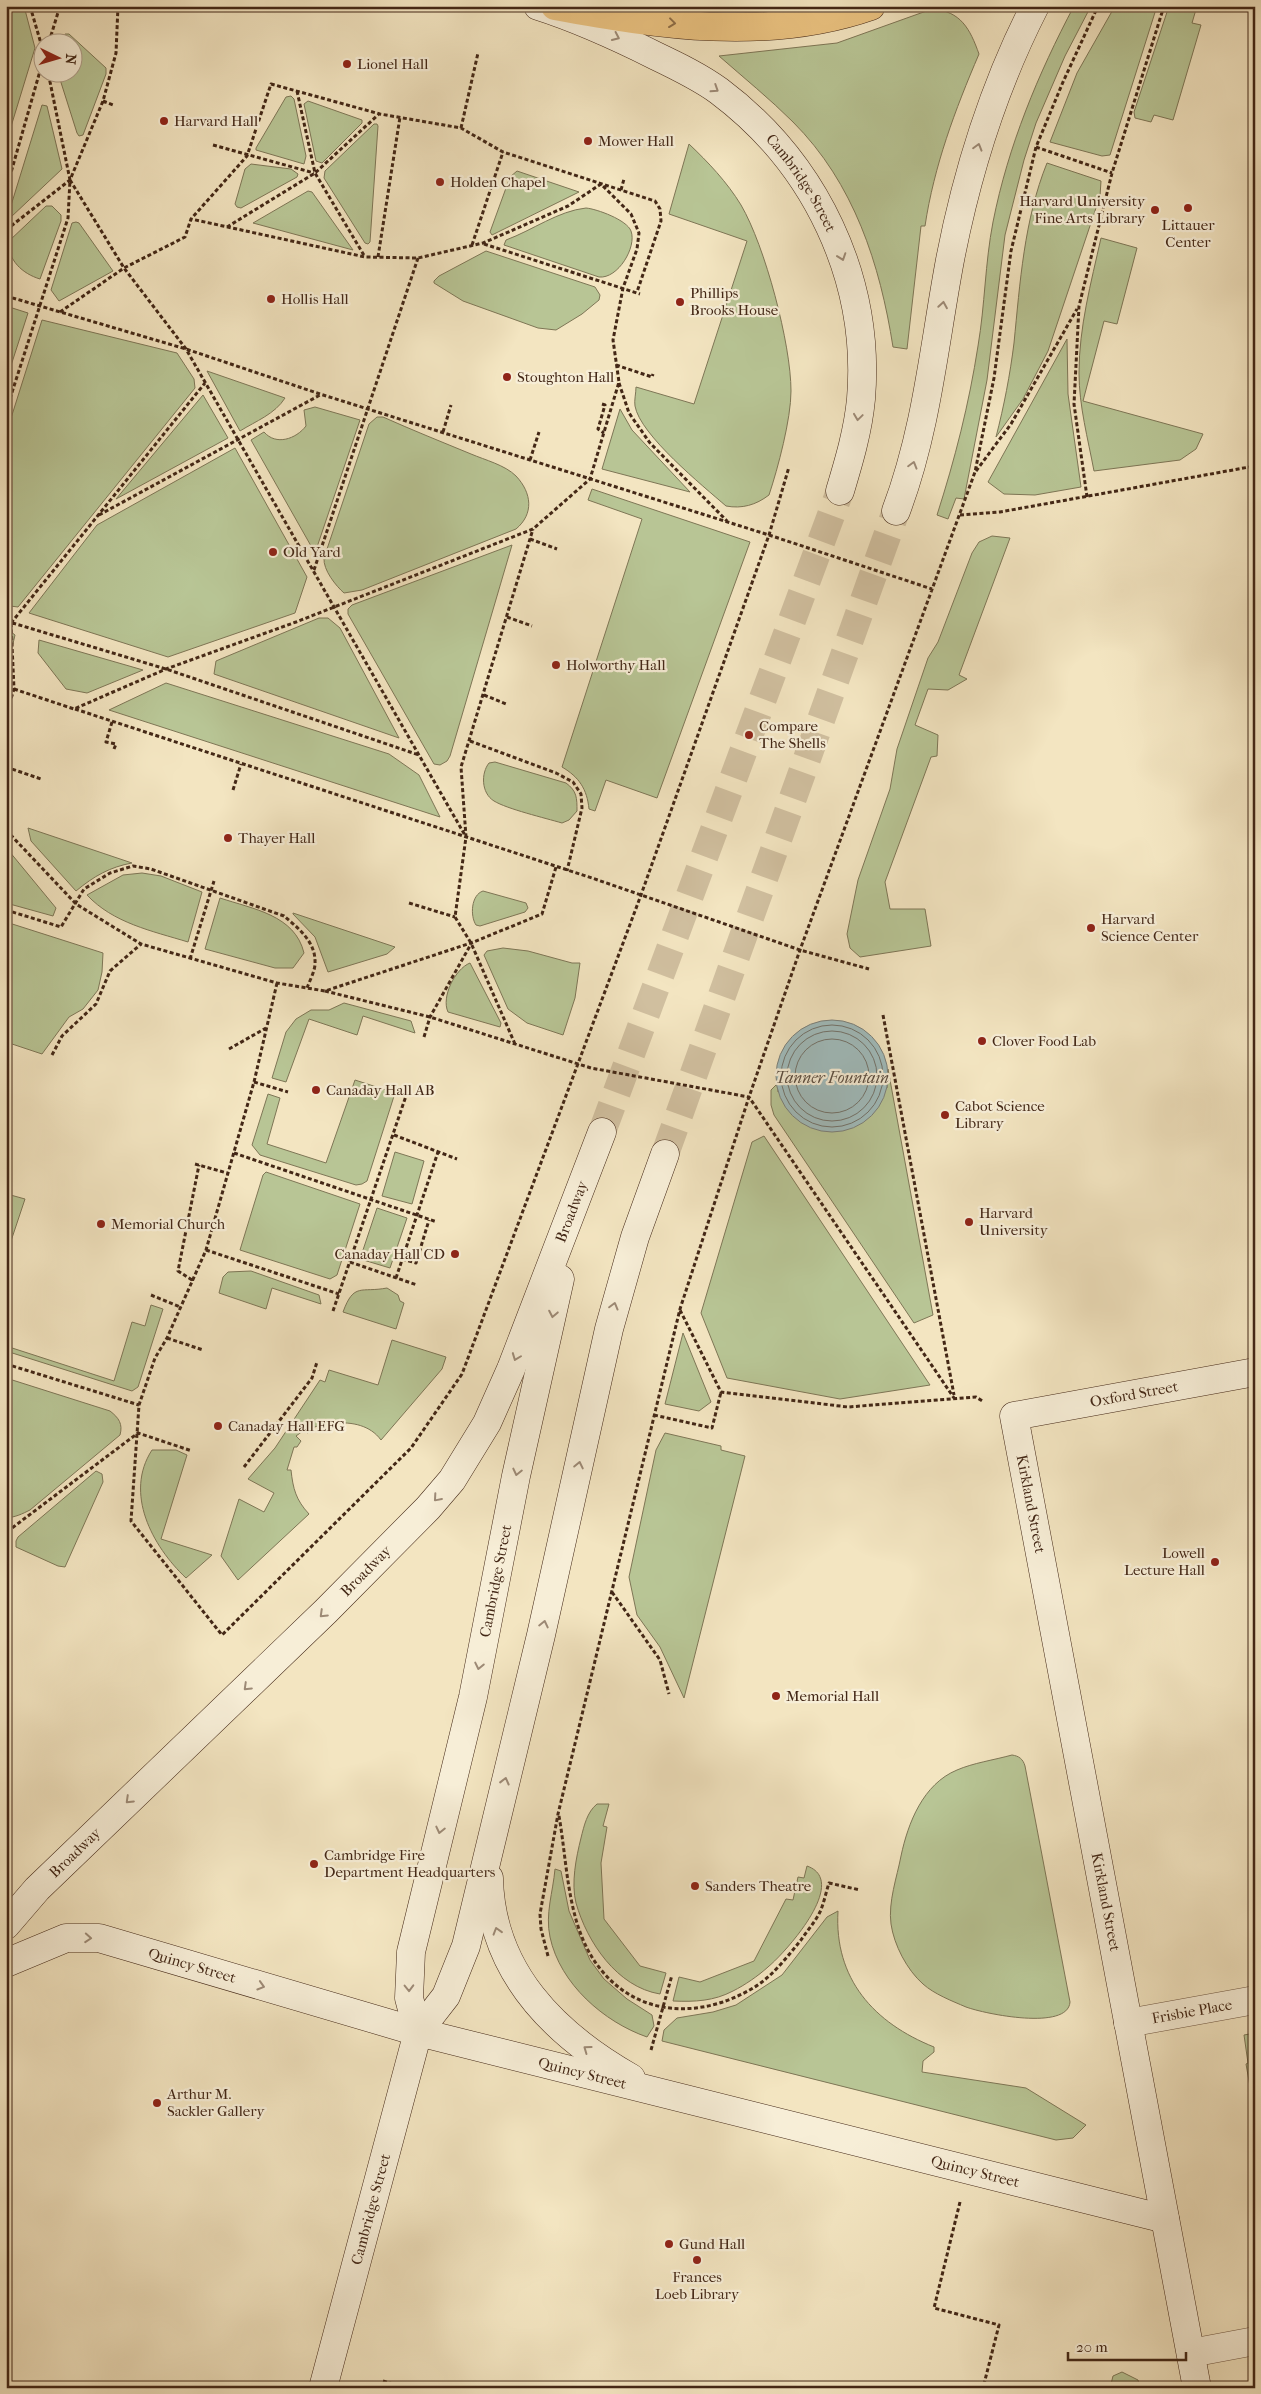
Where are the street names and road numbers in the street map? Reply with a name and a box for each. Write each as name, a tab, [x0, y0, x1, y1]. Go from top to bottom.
street label: Cambridge Street	[762, 130, 840, 235]
street label: Broadway	[552, 1177, 592, 1245]
street label: Oxford Street	[1088, 1377, 1180, 1411]
street label: Kirkland Street	[1013, 1453, 1049, 1555]
street label: Cambridge Street	[476, 1522, 515, 1639]
street label: Broadway	[337, 1541, 395, 1600]
street label: Broadway	[45, 1823, 105, 1881]
street label: Kirkland Street	[1088, 1851, 1124, 1953]
street label: Quincy Street	[146, 1944, 239, 1987]
street label: Frisbie Place	[1150, 1995, 1234, 2028]
street label: Quincy Street	[536, 2053, 629, 2093]
street label: Cambridge Street	[347, 2151, 394, 2267]
street label: Quincy Street	[929, 2152, 1022, 2191]

